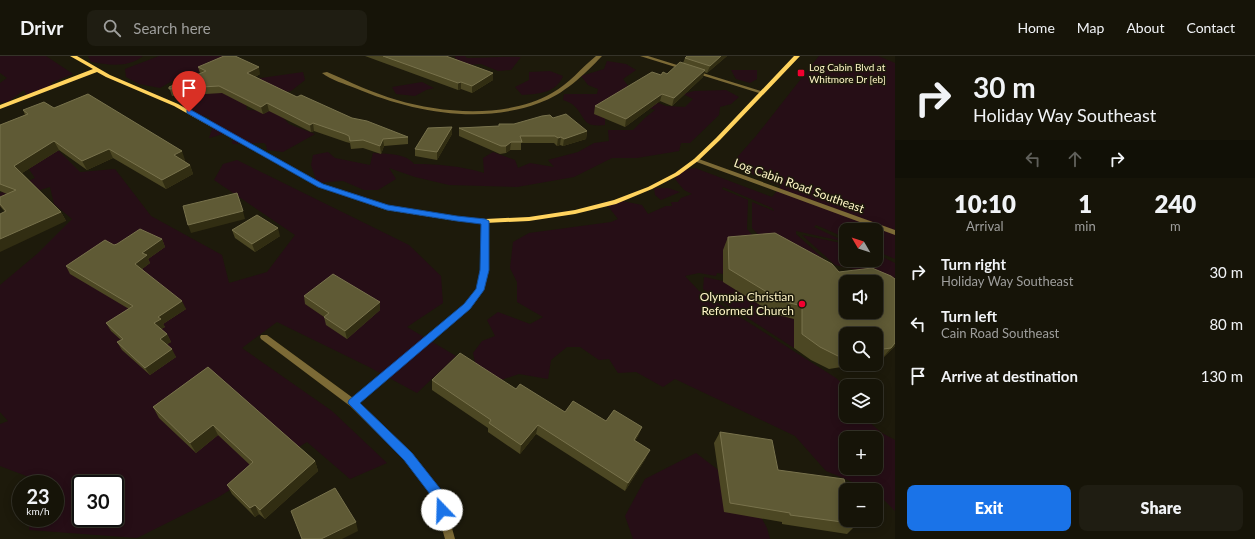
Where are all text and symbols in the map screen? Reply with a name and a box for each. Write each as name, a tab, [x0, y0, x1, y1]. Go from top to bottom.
search box	[87, 10, 367, 46]
text: Drivr	[20, 16, 63, 39]
icon: search	[101, 17, 123, 39]
text: Search here	[133, 19, 211, 37]
text: Home	[1017, 19, 1055, 36]
text: Map	[1077, 19, 1104, 36]
text: About	[1126, 19, 1164, 36]
text: Contact	[1186, 19, 1235, 36]
place label: Log Cabin Blvd at Whitmore Dr [eb]	[809, 61, 886, 85]
marker: Log Cabin Blvd at Whitmore Dr [eb]	[796, 68, 806, 78]
text: 30 m	[973, 70, 1036, 104]
pin	[172, 71, 206, 112]
icon: right	[907, 72, 959, 124]
icon: arrive	[178, 77, 200, 99]
text: Holiday Way Southeast	[973, 104, 1156, 126]
icon: left	[1022, 148, 1044, 170]
icon: ahead	[1064, 148, 1086, 170]
icon: right	[1106, 148, 1128, 170]
street label: Log Cabin Road Southeast	[732, 155, 867, 216]
text: 10:10	[954, 189, 1016, 218]
text: 1	[1078, 189, 1092, 218]
text: 240	[1154, 189, 1196, 218]
text: Arrival	[966, 218, 1004, 234]
text: min	[1075, 218, 1096, 234]
text: m	[1170, 218, 1181, 234]
north arrow	[839, 223, 883, 267]
map controls	[839, 223, 883, 527]
text: Turn right	[941, 255, 1006, 273]
icon: right	[907, 261, 929, 283]
text: 30 m	[1209, 263, 1243, 281]
text: Holiday Way Southeast	[941, 273, 1073, 289]
button: sound	[839, 275, 883, 319]
place label: Olympia Christian Reformed Church	[700, 289, 794, 318]
marker: Olympia Christian Reformed Church	[797, 299, 807, 309]
text: Turn left	[941, 307, 997, 325]
icon: left	[907, 313, 929, 335]
text: 80 m	[1209, 315, 1243, 333]
text: Cain Road Southeast	[941, 325, 1059, 341]
button: search	[839, 327, 883, 371]
icon: arrive	[907, 365, 929, 387]
text: Arrive at destination	[941, 367, 1078, 385]
text: 130 m	[1201, 367, 1243, 385]
button: layers	[839, 379, 883, 423]
button: +	[839, 431, 883, 475]
speed limit sign: 30	[72, 475, 124, 527]
button: −	[839, 483, 883, 527]
text: 23	[26, 484, 50, 508]
button: Exit	[907, 485, 1071, 531]
button: Share	[1079, 485, 1243, 531]
position arrow	[421, 489, 463, 531]
text: km/h	[26, 505, 50, 517]

